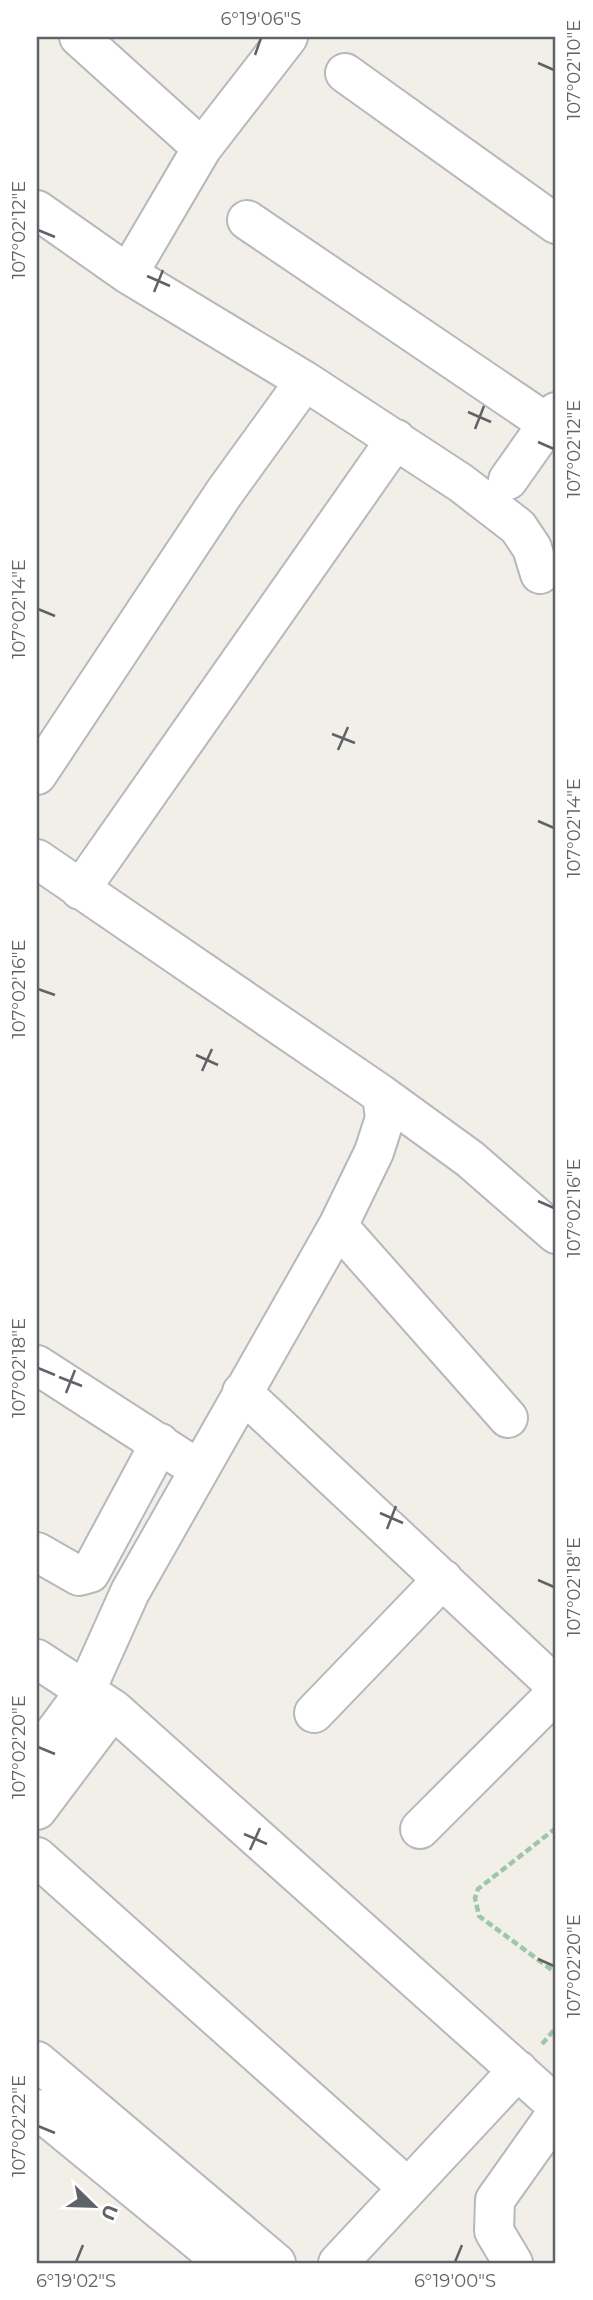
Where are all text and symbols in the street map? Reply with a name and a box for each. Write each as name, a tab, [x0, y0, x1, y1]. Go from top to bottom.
text: 6°19'06"S	[221, 8, 301, 30]
text: 107°02'10"E	[563, 20, 585, 120]
text: 107°02'12"E	[8, 181, 30, 279]
text: 107°02'12"E	[563, 400, 585, 498]
text: 107°02'14"E	[8, 559, 30, 659]
text: 107°02'14"E	[563, 778, 585, 878]
text: 107°02'16"E	[8, 939, 30, 1039]
text: 107°02'16"E	[563, 1158, 585, 1258]
text: 107°02'18"E	[8, 1318, 30, 1418]
text: 107°02'18"E	[563, 1537, 585, 1637]
text: 107°02'20"E	[8, 1695, 30, 1799]
text: 107°02'20"E	[563, 1914, 585, 2018]
text: 107°02'22"E	[8, 2075, 30, 2177]
north arrow	[60, 2170, 130, 2240]
text: U	[96, 2201, 123, 2224]
text: 6°19'02"S	[36, 2270, 116, 2292]
text: 6°19'00"S	[414, 2270, 496, 2292]

